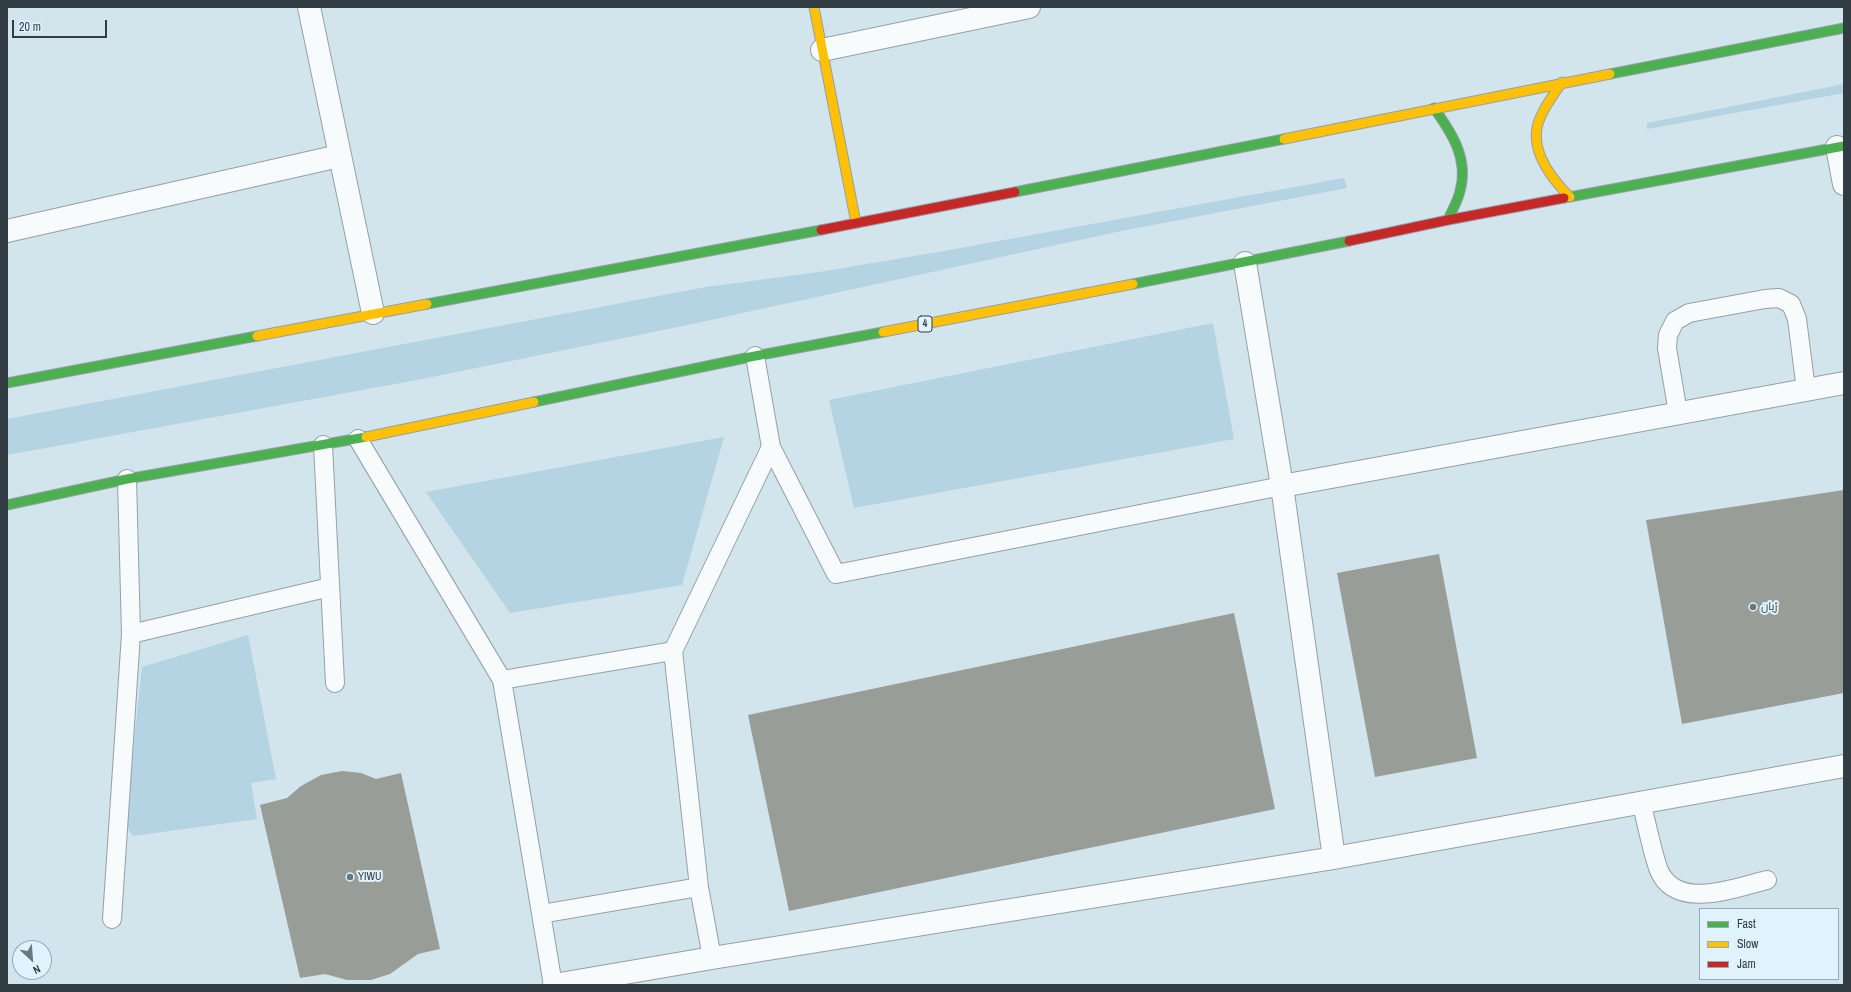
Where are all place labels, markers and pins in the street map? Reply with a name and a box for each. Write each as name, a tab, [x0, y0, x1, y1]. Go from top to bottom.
place label: ژیان	[1761, 600, 1777, 614]
marker: ژیان	[1748, 602, 1758, 612]
place label: YIWU	[358, 870, 382, 884]
marker: YIWU	[345, 872, 355, 882]

